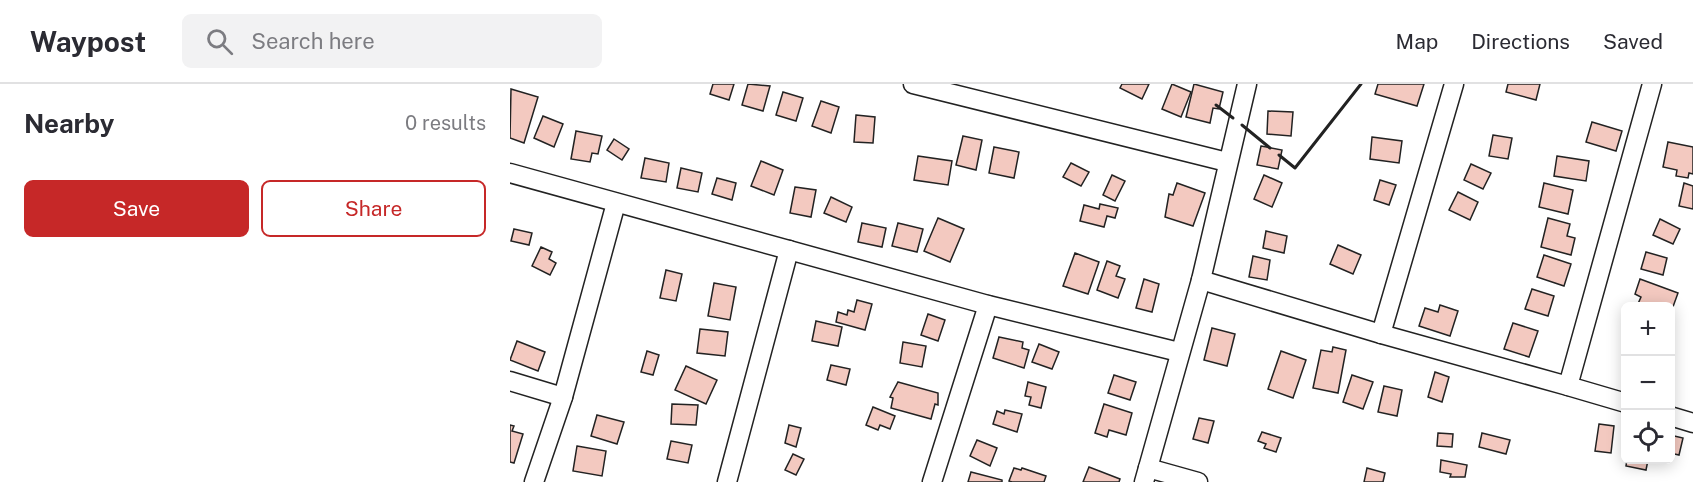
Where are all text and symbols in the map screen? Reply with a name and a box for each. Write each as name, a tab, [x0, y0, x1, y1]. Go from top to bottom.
search box	[182, 14, 602, 68]
text: Waypost	[30, 25, 146, 58]
icon: search	[203, 25, 236, 58]
text: Search here	[251, 28, 375, 54]
text: Map	[1396, 29, 1438, 54]
text: Directions	[1471, 29, 1570, 54]
text: Saved	[1603, 29, 1663, 54]
text: Nearby	[24, 108, 114, 139]
text: 0 results	[405, 111, 486, 135]
button: Save	[24, 180, 249, 237]
button: Share	[261, 180, 486, 237]
map controls	[1621, 302, 1675, 464]
button: +	[1621, 302, 1675, 356]
button: −	[1621, 356, 1675, 410]
button: locate	[1621, 410, 1675, 464]

